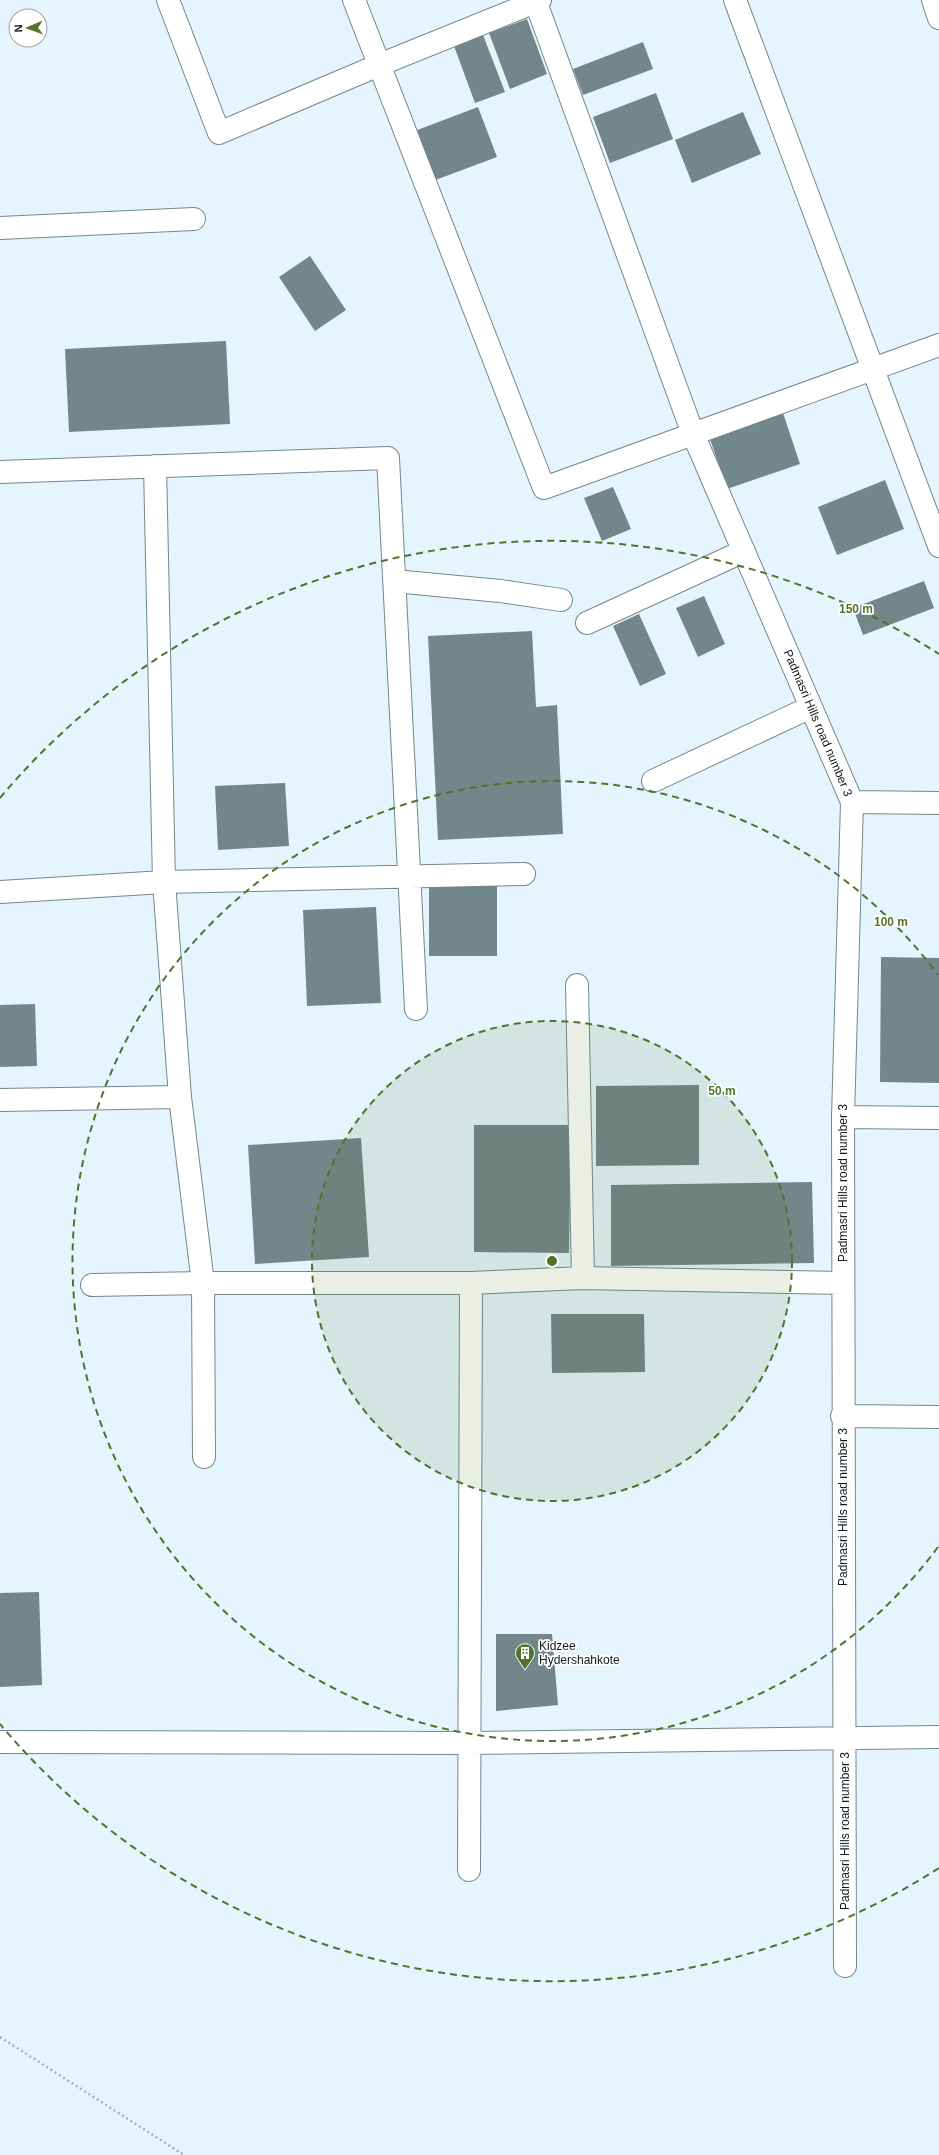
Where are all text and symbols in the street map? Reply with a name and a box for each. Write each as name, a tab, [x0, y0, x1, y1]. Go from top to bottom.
north arrow	[8, 8, 48, 48]
text: N	[12, 24, 24, 33]
text: 150 m	[839, 602, 873, 616]
street label: Padmasri Hills road number 3	[781, 648, 855, 799]
text: 100 m	[874, 915, 908, 929]
text: 50 m	[708, 1084, 736, 1098]
street label: Padmasri Hills road number 3	[836, 1104, 850, 1262]
centre of rings	[545, 1254, 559, 1268]
street label: Padmasri Hills road number 3	[836, 1428, 850, 1586]
place label: Kidzee Hydershahkote	[539, 1639, 620, 1667]
building icon: Kidzee Hydershahkote	[514, 1642, 536, 1670]
street label: Padmasri Hills road number 3	[838, 1752, 852, 1910]

